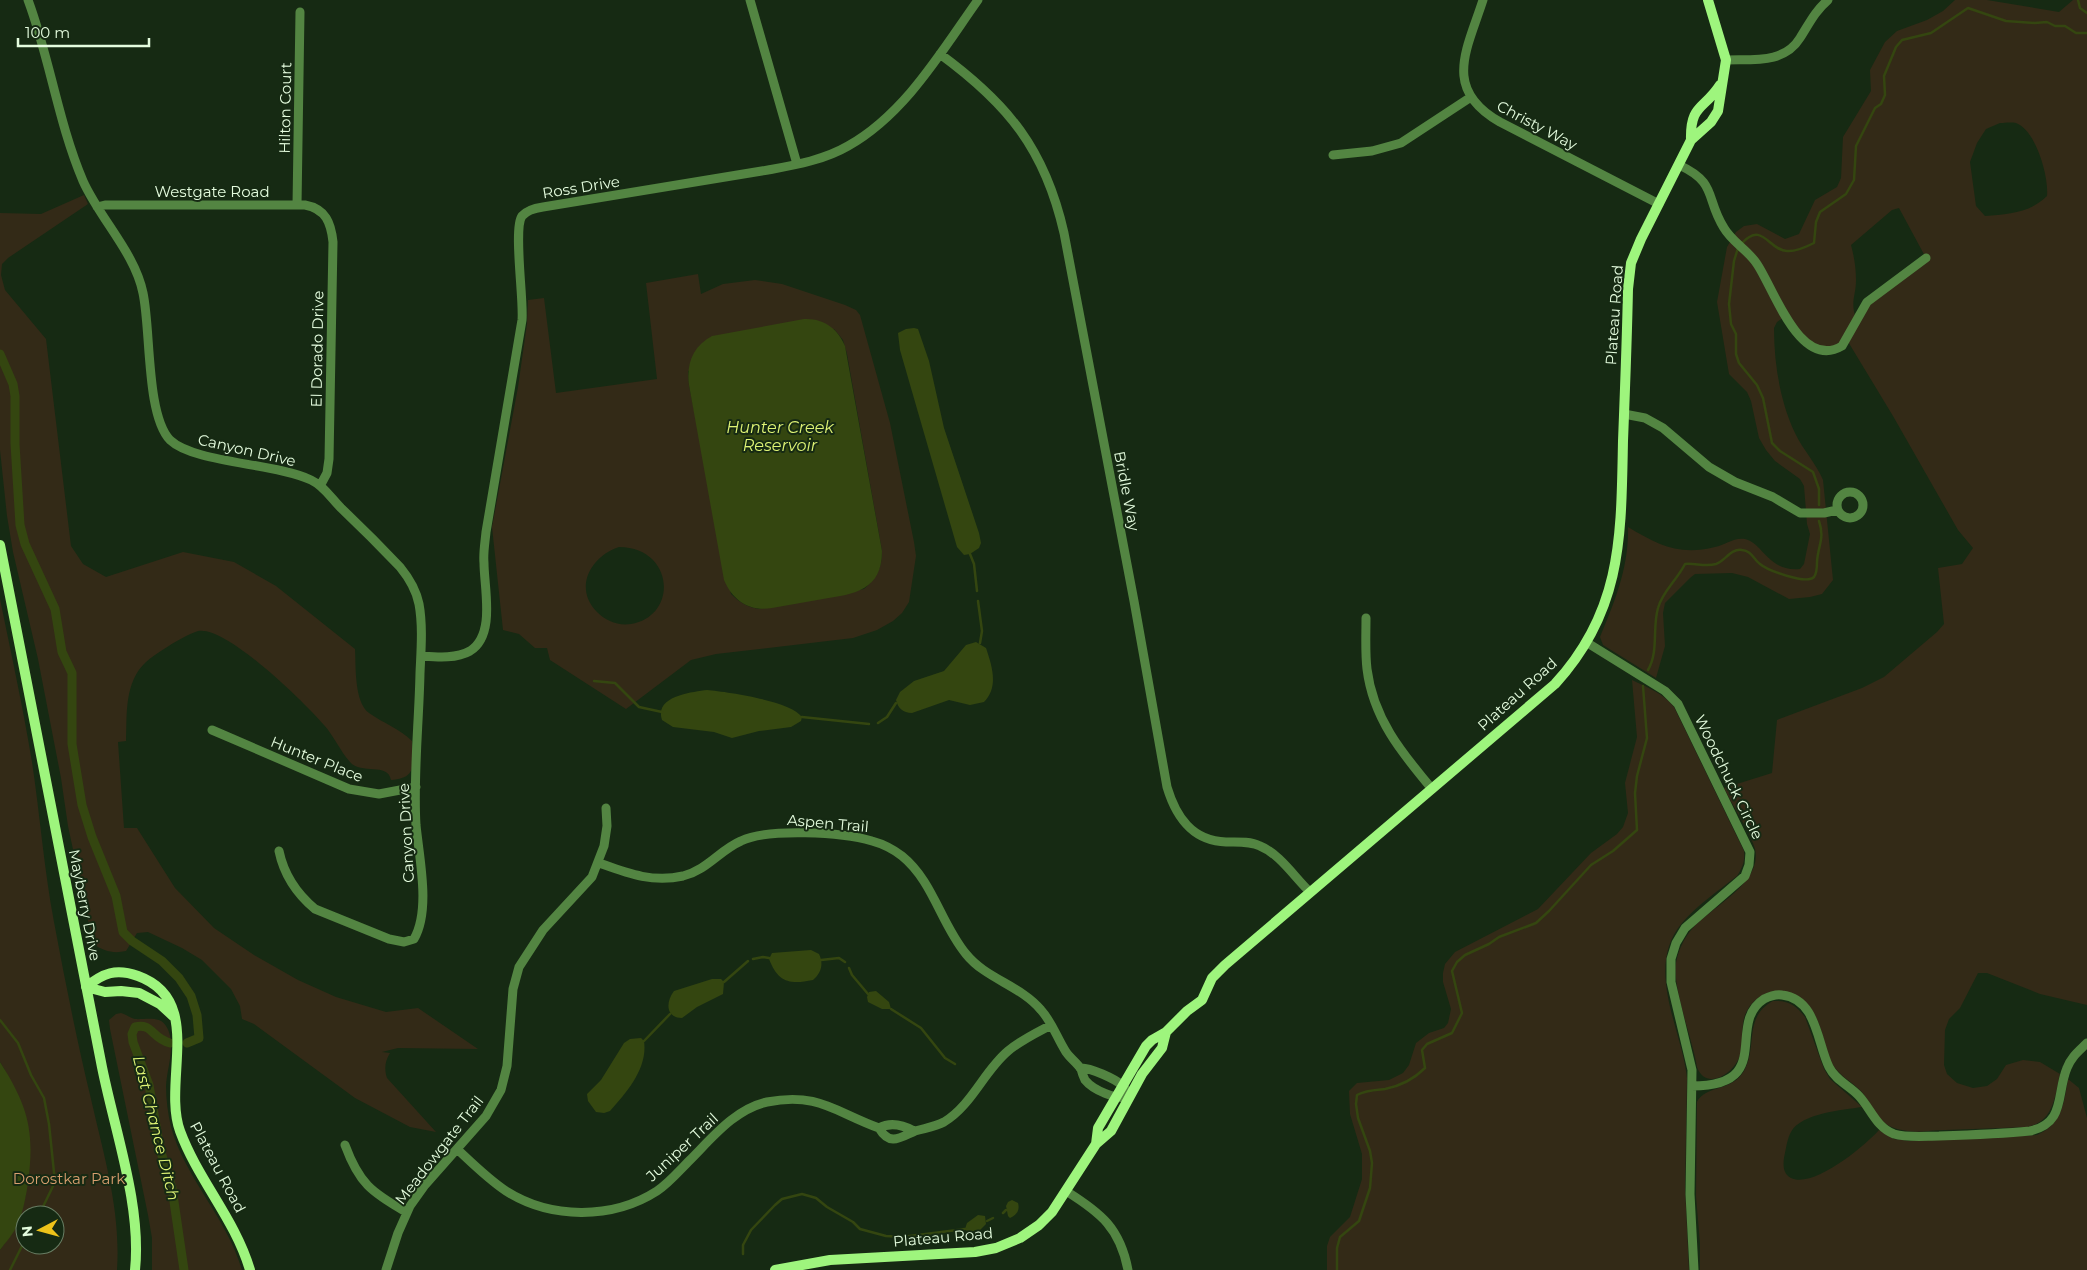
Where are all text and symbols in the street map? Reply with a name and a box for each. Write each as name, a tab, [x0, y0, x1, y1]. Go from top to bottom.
scale bar	[18, 15, 149, 47]
text: 100 m	[25, 23, 70, 42]
street label: Hilton Court	[275, 62, 295, 154]
street label: Christy Way	[1494, 96, 1581, 154]
street label: Ross Drive	[541, 172, 621, 202]
street label: Westgate Road	[154, 182, 270, 201]
street label: Plateau Road	[1601, 264, 1627, 366]
street label: El Dorado Drive	[306, 290, 328, 408]
water label: Hunter Creek Reservoir	[726, 418, 835, 455]
street label: Canyon Drive	[196, 430, 298, 470]
street label: Bridle Way	[1110, 449, 1144, 533]
street label: Plateau Road	[1473, 653, 1561, 735]
street label: Woodchuck Circle	[1691, 711, 1767, 843]
street label: Hunter Place	[268, 732, 366, 786]
street label: Canyon Drive	[394, 783, 418, 883]
street label: Aspen Trail	[786, 810, 870, 836]
street label: Mayberry Drive	[65, 848, 105, 962]
water label: Last Chance Ditch	[129, 1054, 183, 1202]
street label: Meadowgate Trail	[391, 1092, 487, 1208]
street label: Juniper Trail	[641, 1109, 722, 1186]
street label: Plateau Road	[186, 1118, 250, 1216]
park label: Dorostkar Park	[13, 1169, 125, 1188]
north arrow	[15, 1205, 65, 1255]
street label: Plateau Road	[892, 1223, 994, 1251]
text: N	[18, 1225, 37, 1238]

